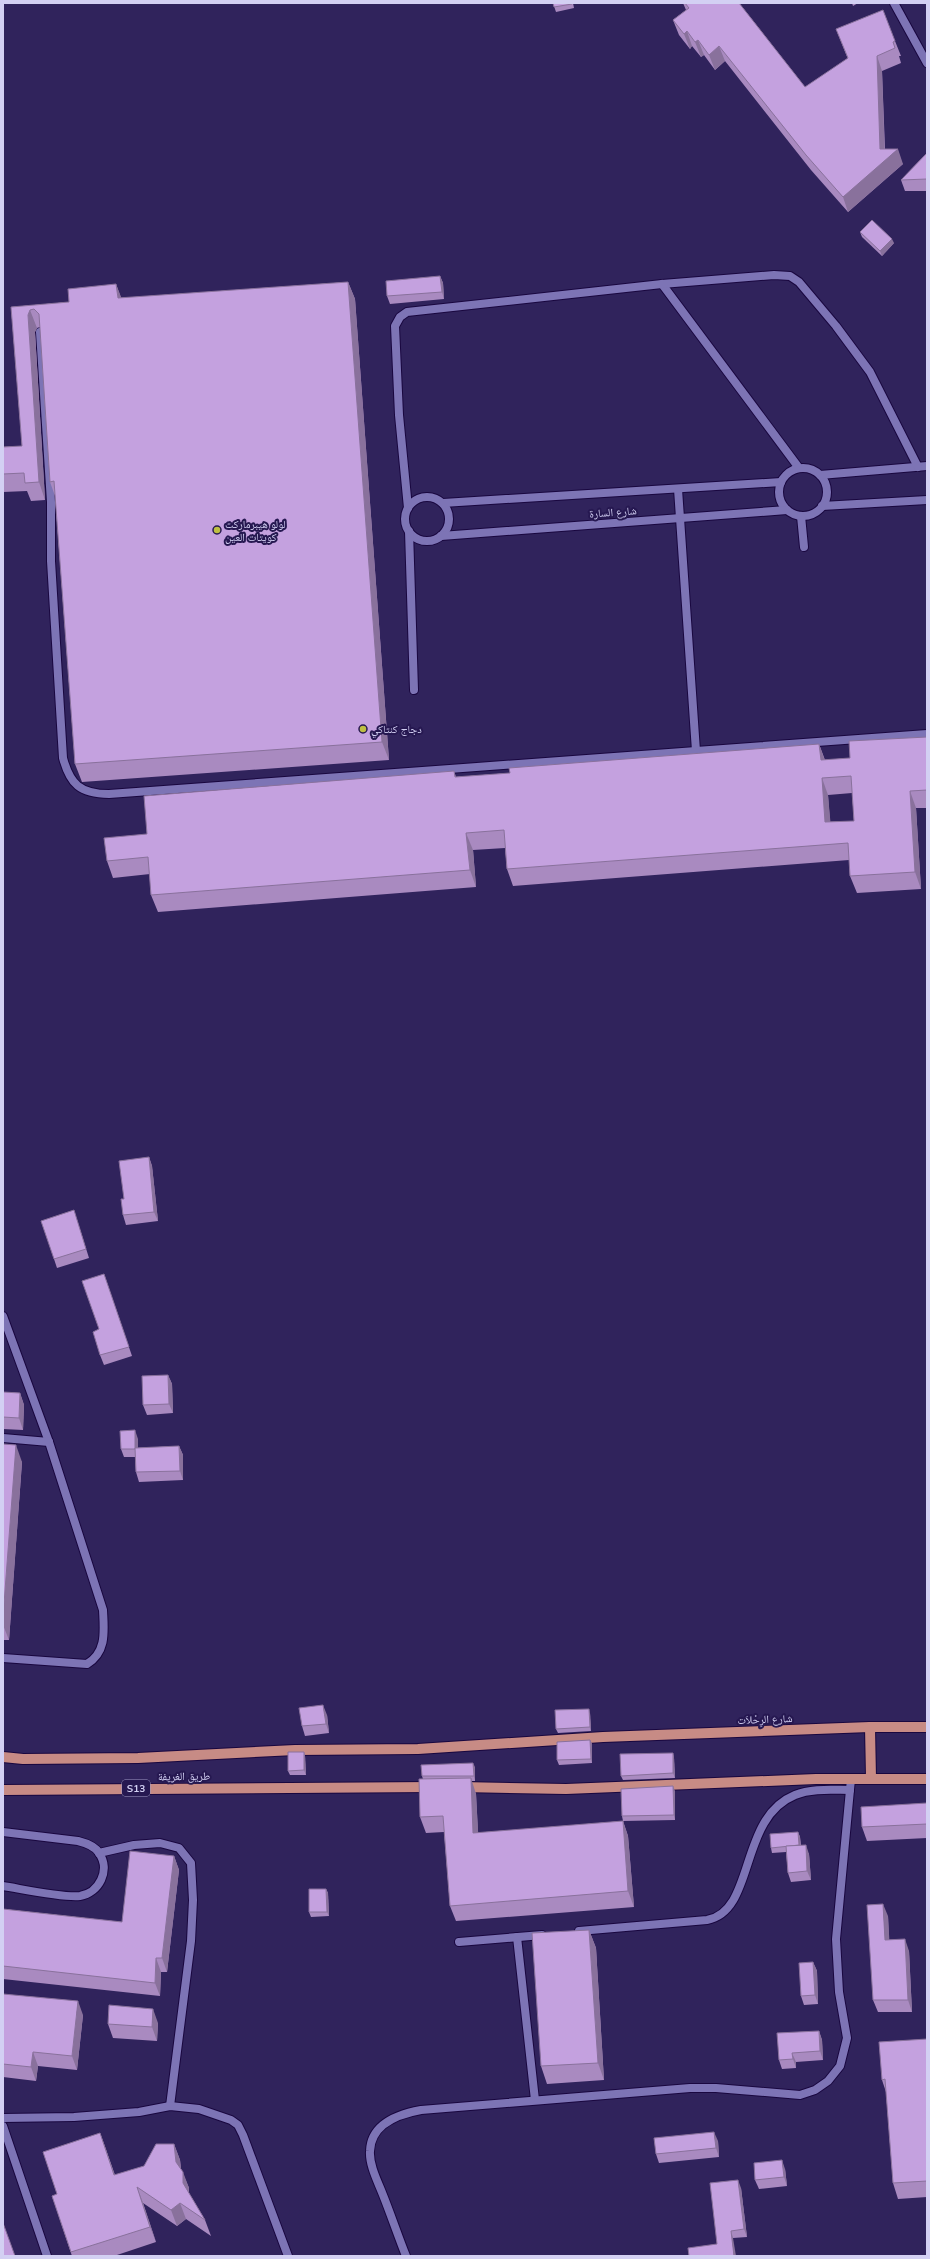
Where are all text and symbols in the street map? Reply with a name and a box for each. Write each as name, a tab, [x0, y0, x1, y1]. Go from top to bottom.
street label: شارع السارة	[589, 503, 637, 521]
place label: لولو هيبرماركت كويتات العين	[225, 517, 286, 544]
marker: لولو هيبرماركت كويتات العين	[212, 525, 222, 535]
place label: دجاج كنتاكي	[371, 722, 422, 738]
marker: دجاج كنتاكي	[358, 724, 368, 734]
street label: شارع الرِحْلاَت	[737, 1711, 793, 1728]
street label: طريق الغريفة	[158, 1769, 210, 1783]
road number: S13	[122, 1780, 150, 1796]

